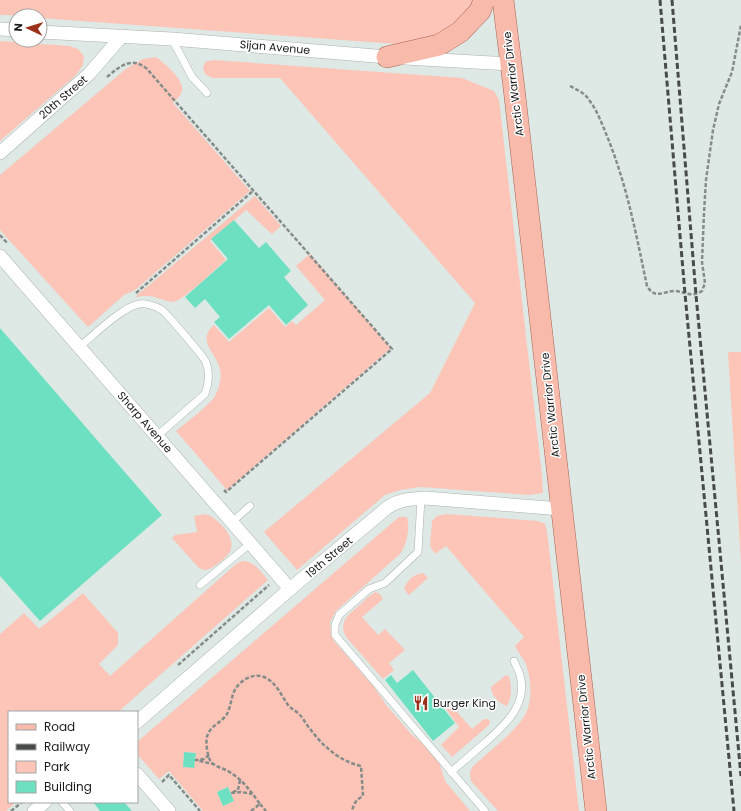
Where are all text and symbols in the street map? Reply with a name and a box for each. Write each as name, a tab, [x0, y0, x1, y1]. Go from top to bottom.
north arrow	[8, 8, 48, 48]
text: N	[10, 23, 26, 32]
street label: Arctic Warrior Drive	[499, 31, 527, 137]
street label: Sijan Avenue	[239, 36, 311, 58]
street label: 20th Street	[35, 71, 91, 123]
street label: Arctic Warrior Drive	[537, 352, 563, 458]
street label: Sharp Avenue	[114, 388, 176, 456]
street label: 19th Street	[302, 533, 356, 581]
street label: Arctic Warrior Drive	[573, 674, 599, 780]
restaurant icon: Burger King	[412, 694, 430, 712]
place label: Burger King	[433, 695, 496, 711]
legend	[8, 711, 138, 803]
text: Road	[44, 718, 75, 735]
text: Railway	[44, 738, 90, 755]
text: Park	[44, 758, 71, 775]
text: Building	[44, 778, 92, 795]

